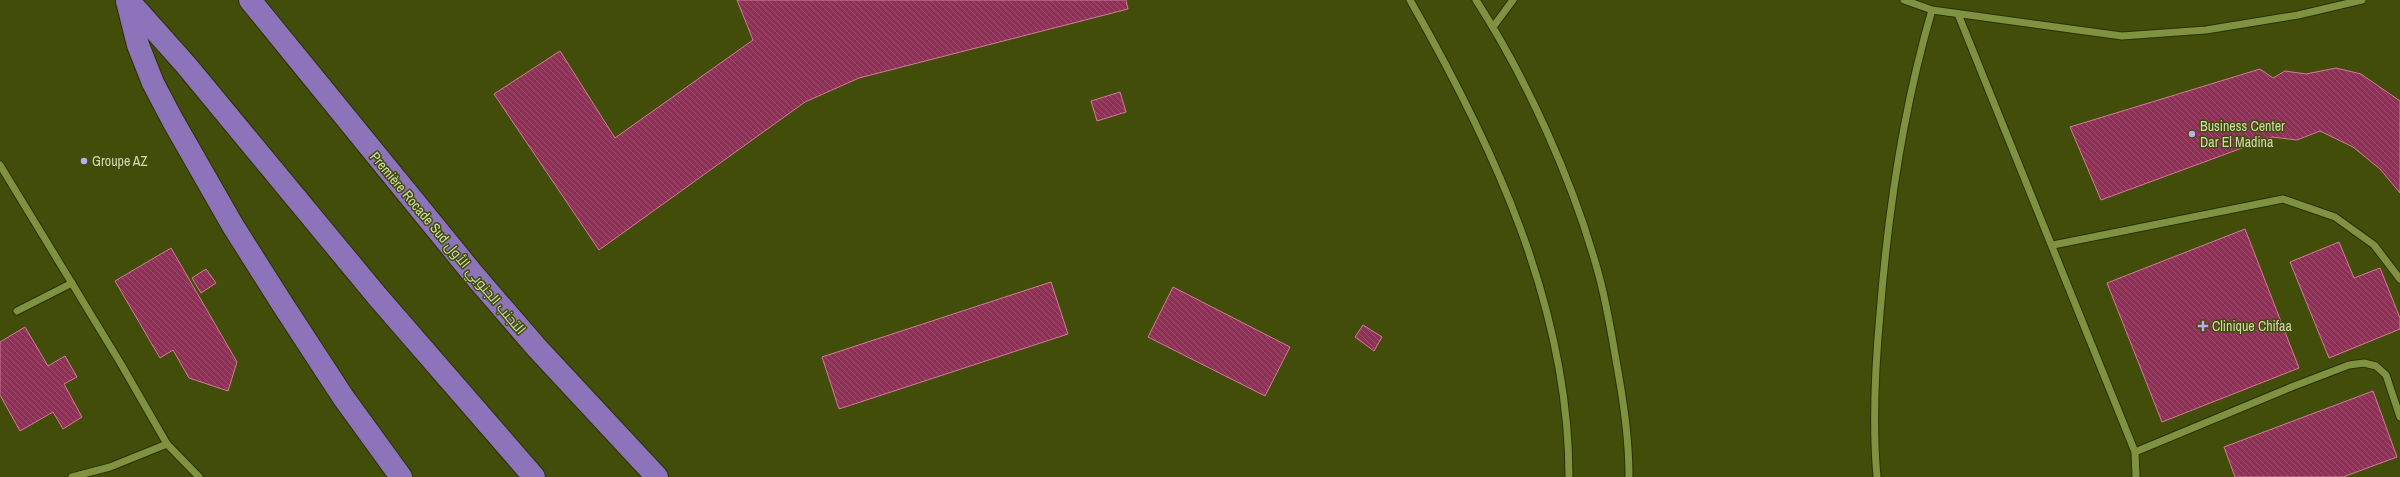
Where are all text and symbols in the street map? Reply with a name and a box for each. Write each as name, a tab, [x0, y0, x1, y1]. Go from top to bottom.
place label: Business Center Dar El Madina	[2200, 117, 2285, 151]
marker: Business Center Dar El Madina	[2187, 129, 2197, 139]
street label: Première Rocade Sud التجنب الجنوبي الأول	[364, 148, 530, 340]
place label: Groupe AZ	[92, 152, 148, 170]
marker: Groupe AZ	[79, 156, 89, 166]
place label: Clinique Chifaa	[2212, 317, 2292, 335]
marker: Clinique Chifaa	[2197, 320, 2209, 332]

